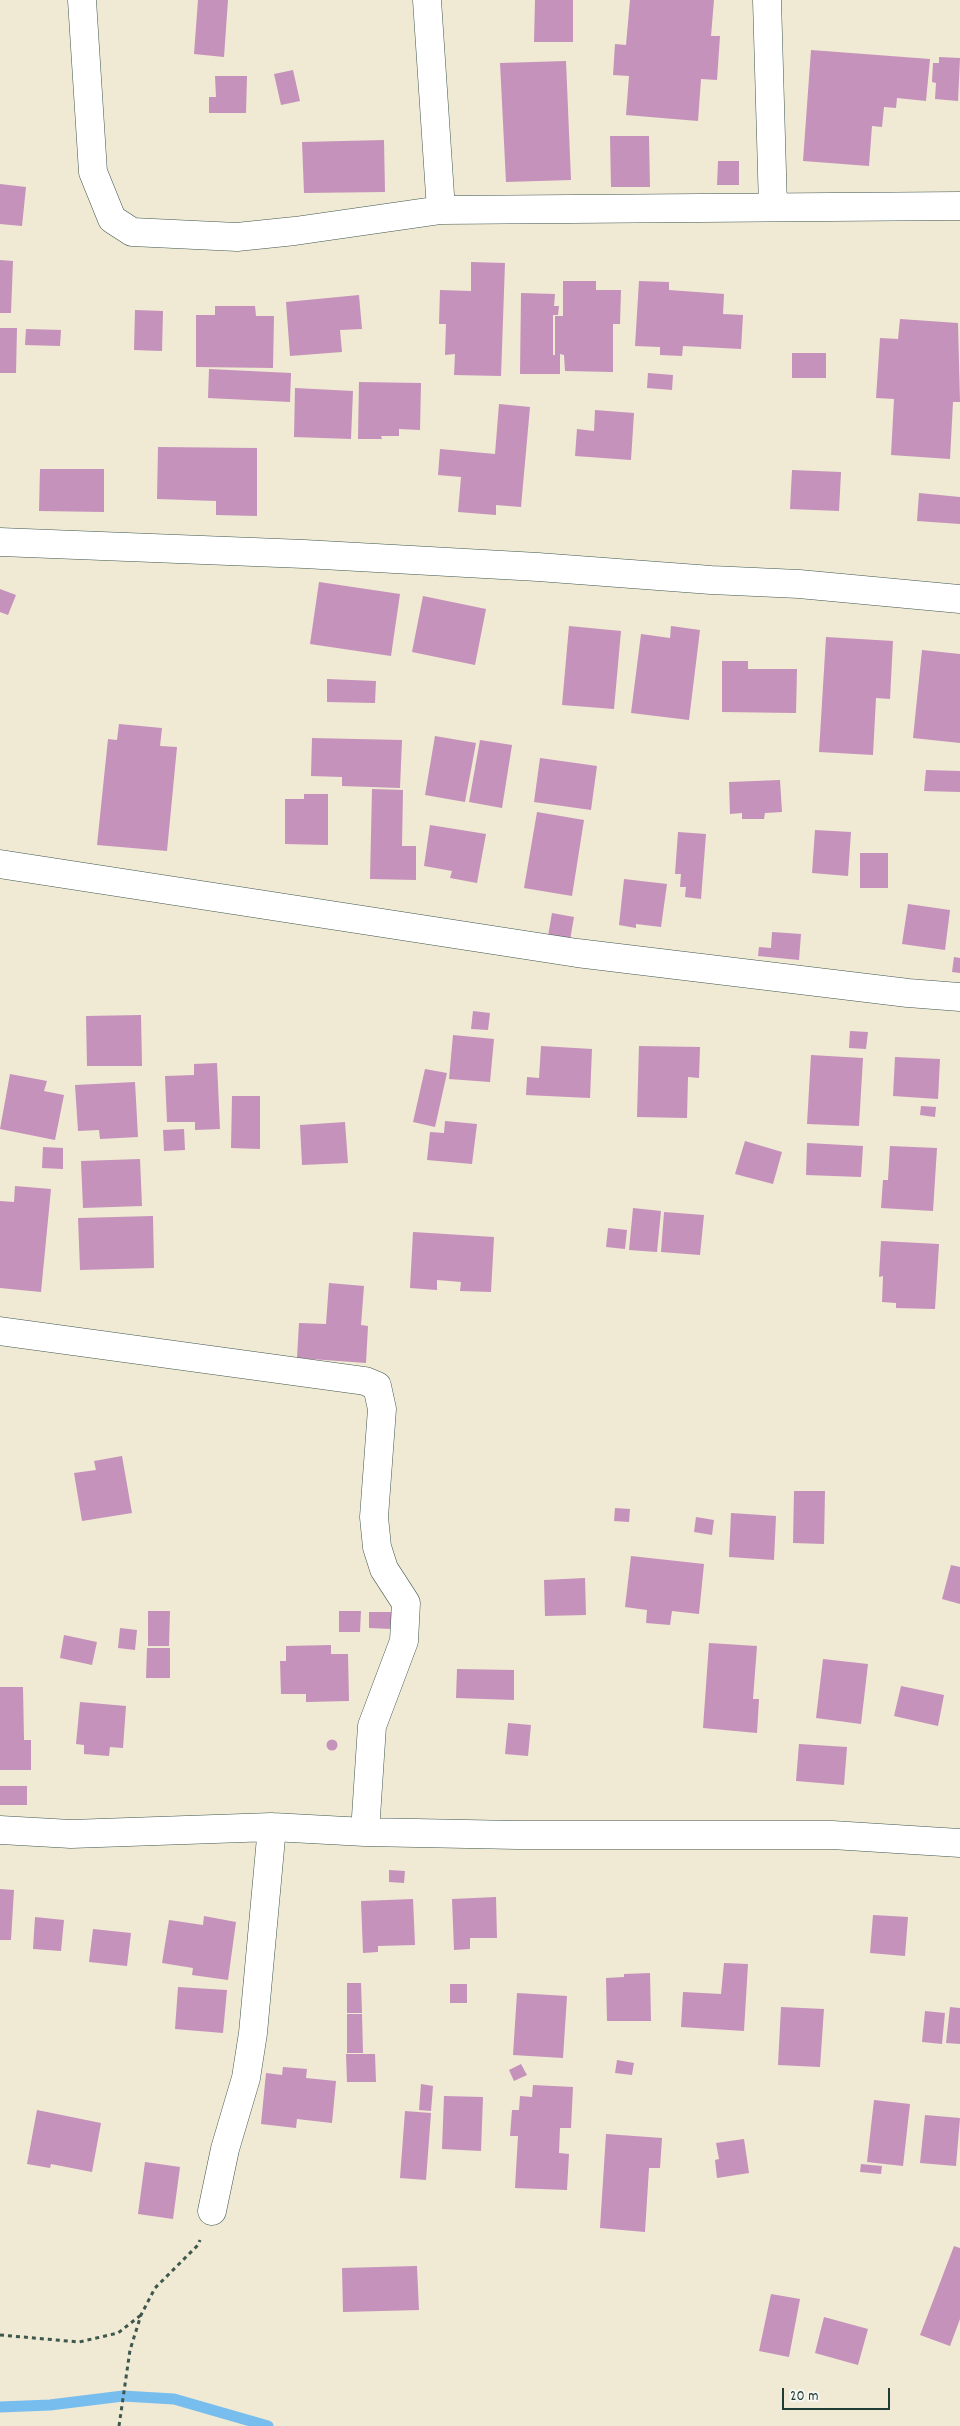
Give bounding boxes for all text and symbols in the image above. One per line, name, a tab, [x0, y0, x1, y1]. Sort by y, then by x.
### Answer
scale bar	[785, 2378, 892, 2410]
text: 20 m	[790, 2386, 818, 2408]

